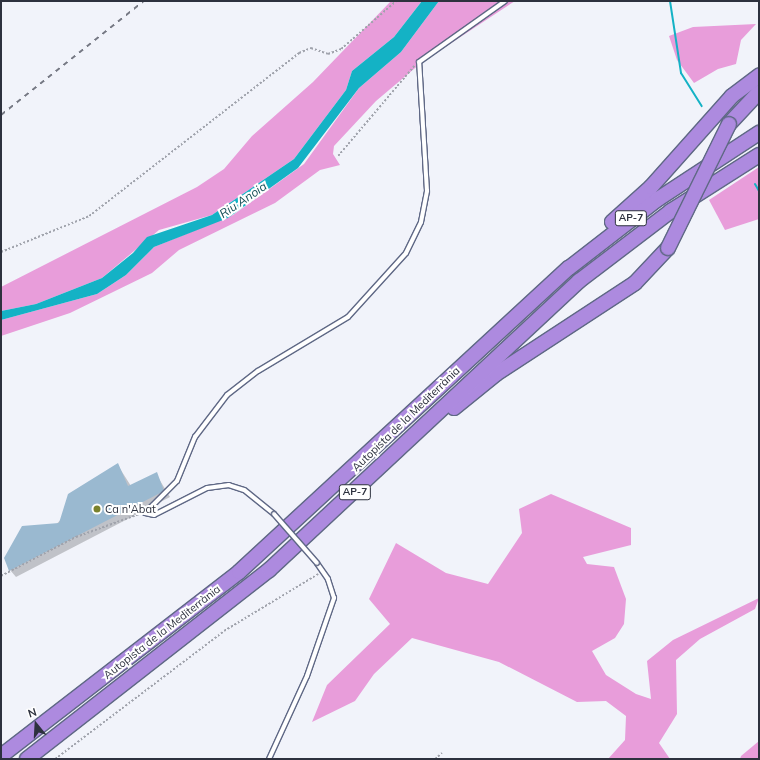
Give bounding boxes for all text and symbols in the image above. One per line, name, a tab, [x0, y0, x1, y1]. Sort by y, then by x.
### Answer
water label: Riu Anoia	[217, 179, 269, 221]
road number: AP-7	[614, 210, 648, 226]
street label: Autopista de la Mediterrània	[349, 364, 463, 474]
road number: AP-7	[338, 484, 372, 500]
place label: Ca n'Abat	[105, 502, 156, 516]
marker: Ca n'Abat	[92, 504, 102, 514]
street label: Autopista de la Mediterrània	[101, 582, 223, 682]
north arrow	[16, 704, 56, 744]
text: N	[26, 705, 38, 721]

